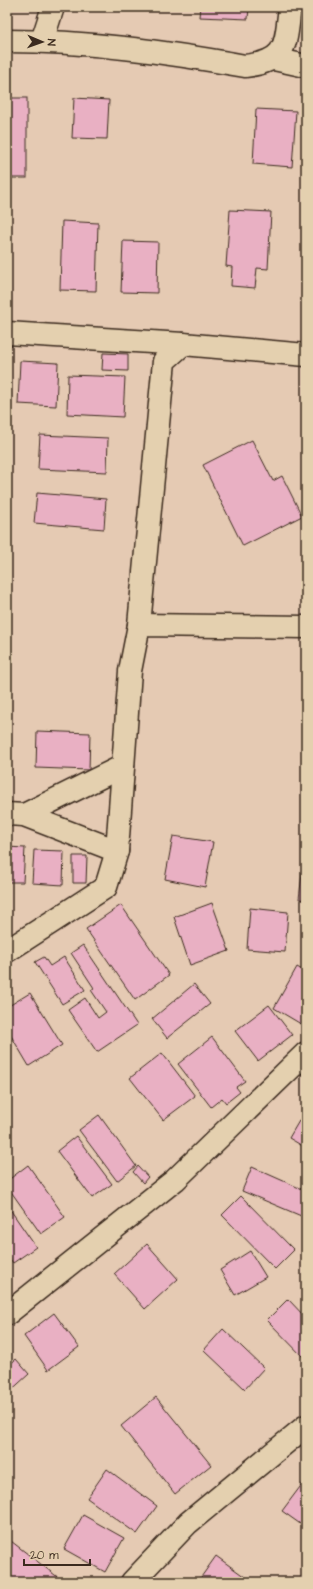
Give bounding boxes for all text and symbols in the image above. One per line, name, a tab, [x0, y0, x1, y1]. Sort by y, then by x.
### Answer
north arrow	[22, 22, 62, 62]
text: N	[44, 39, 59, 46]
scale bar	[24, 1541, 90, 1567]
text: 20 m	[30, 1547, 59, 1564]

